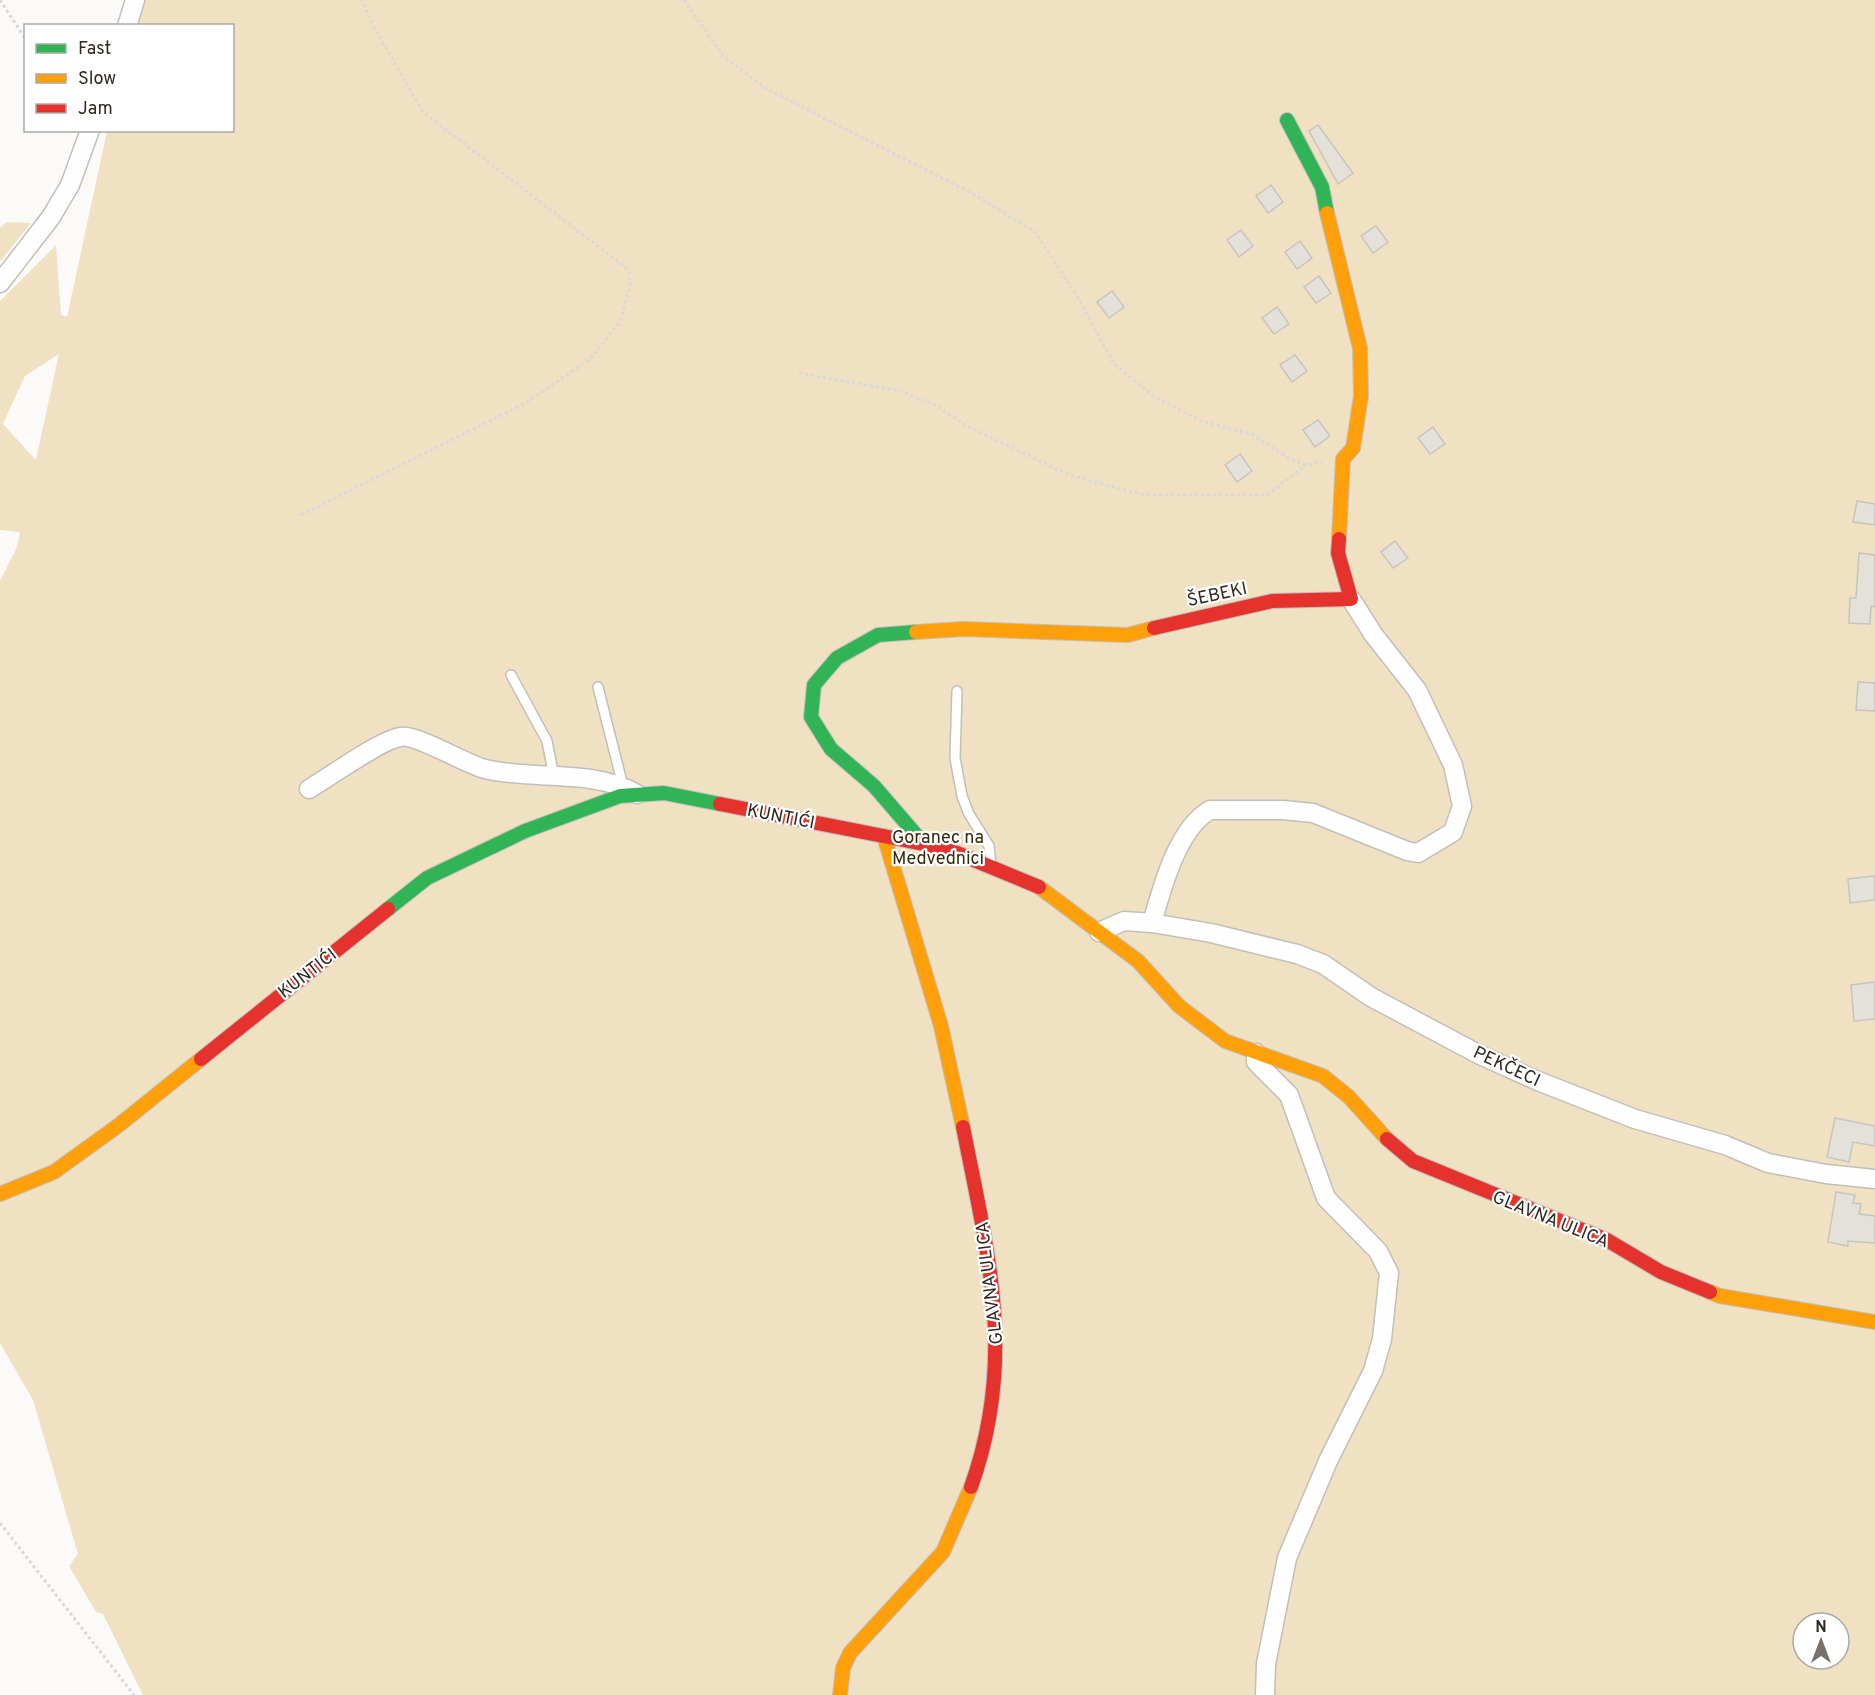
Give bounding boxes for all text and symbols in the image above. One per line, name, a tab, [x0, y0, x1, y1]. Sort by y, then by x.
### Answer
legend	[24, 24, 234, 132]
text: Fast	[78, 38, 111, 61]
text: Slow	[78, 68, 116, 91]
text: Jam	[78, 98, 113, 121]
street label: ŠEBEKI	[1185, 576, 1249, 613]
street label: KUNTIĆI	[745, 798, 817, 835]
park label: Goranec na Medvednici	[892, 827, 984, 871]
street label: KUNTIĆI	[273, 942, 342, 1004]
street label: PEKČECI	[1469, 1040, 1544, 1093]
street label: GLAVNA ULICA	[1489, 1187, 1612, 1254]
street label: GLAVNA ULICA	[972, 1220, 1009, 1346]
north arrow	[1791, 1611, 1851, 1671]
text: N	[1815, 1618, 1827, 1638]

